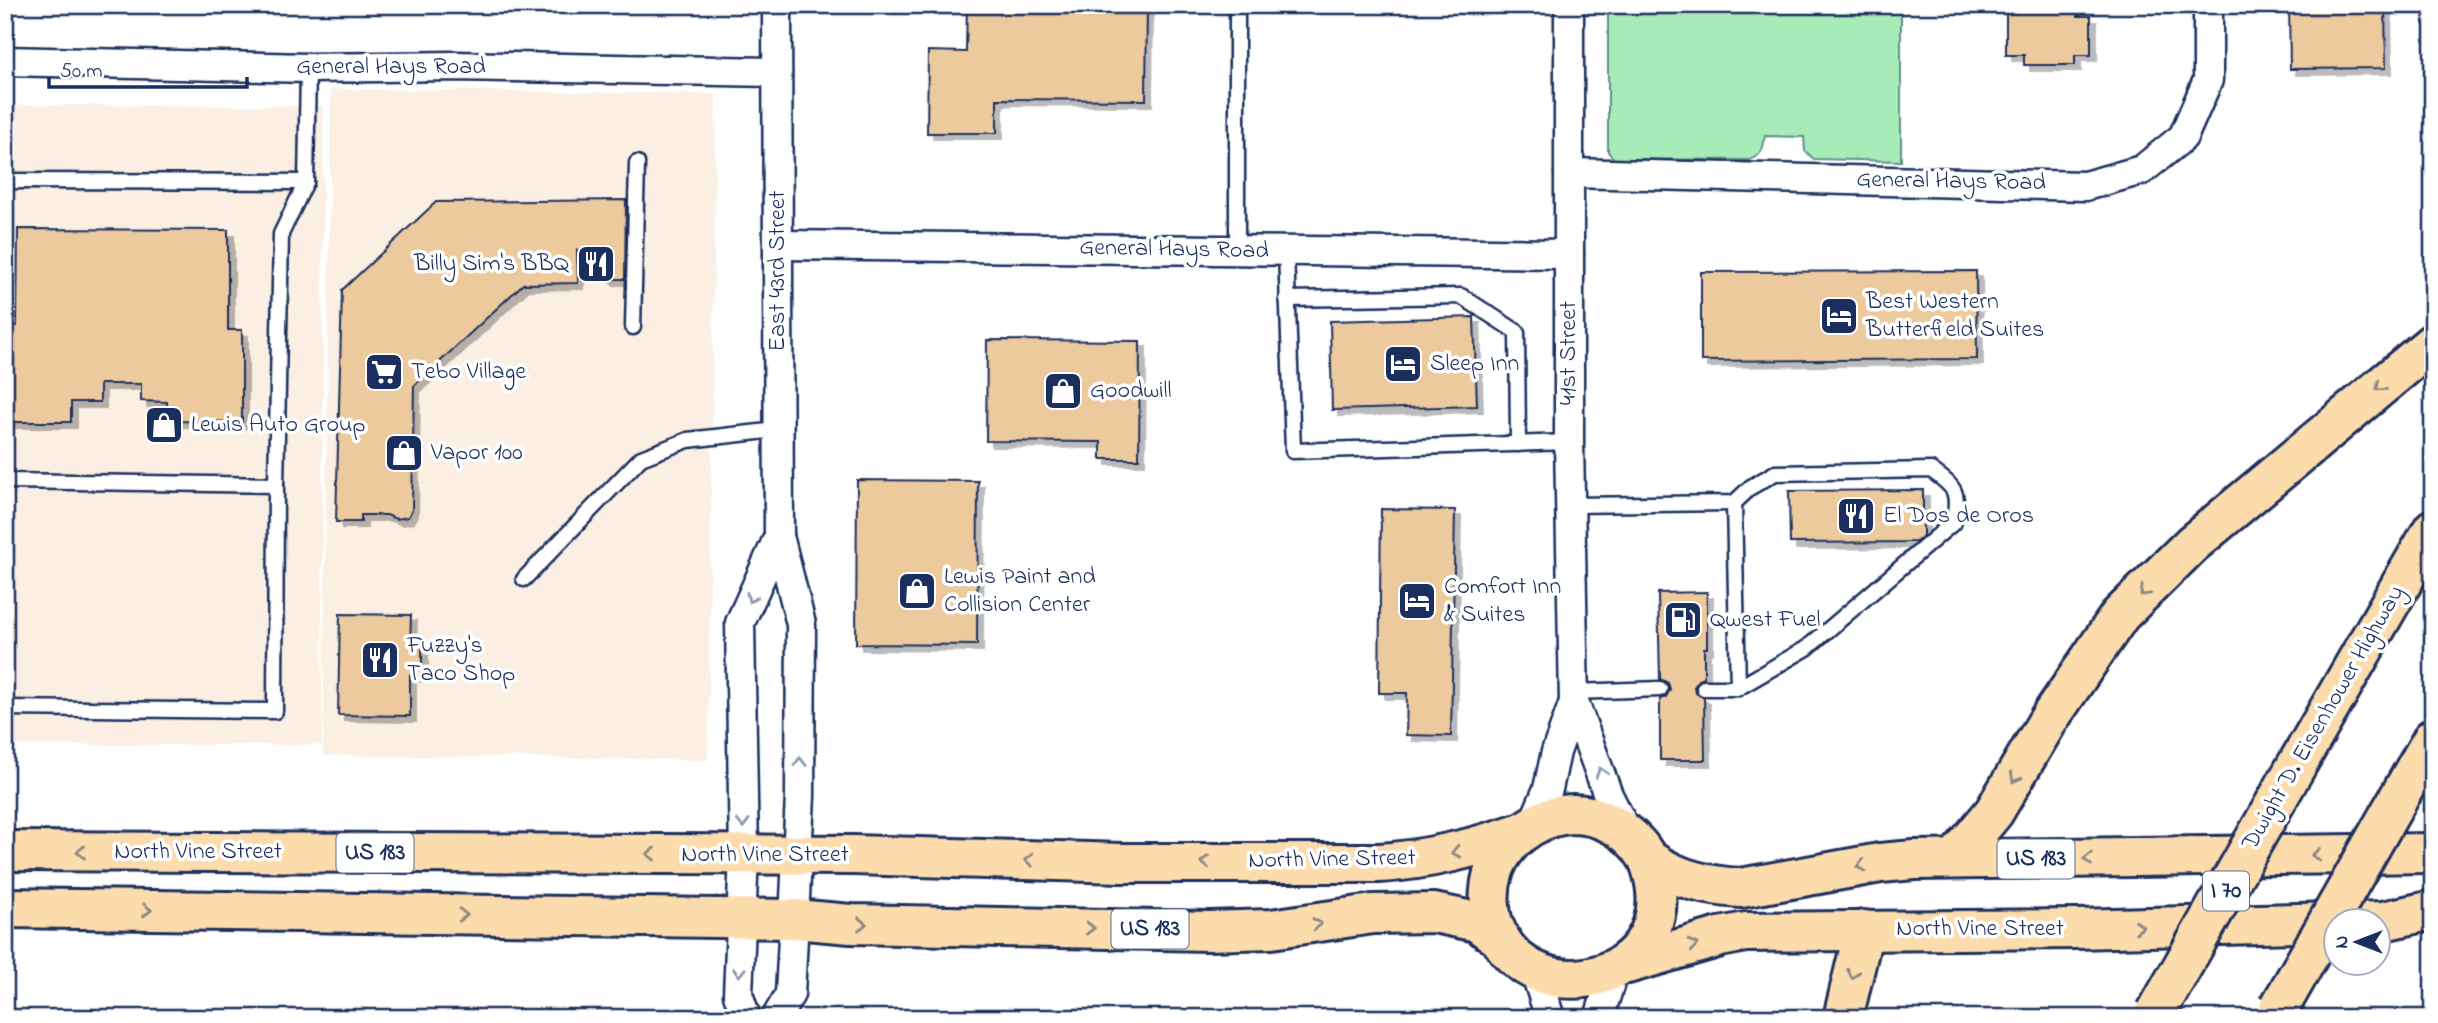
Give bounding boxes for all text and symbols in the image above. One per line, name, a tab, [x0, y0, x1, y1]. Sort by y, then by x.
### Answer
scale bar	[49, 46, 247, 90]
street label: General Hays Road	[296, 50, 486, 86]
text: 50 m	[60, 57, 103, 87]
street label: General Hays Road	[1856, 163, 2047, 202]
street label: East 43rd Street	[761, 191, 796, 352]
street label: General Hays Road	[1079, 231, 1270, 270]
restaurant icon: Billy Sim's BBQ	[575, 243, 617, 285]
place label: Billy Sim's BBQ	[413, 247, 570, 283]
place label: Best Western Butterfield Suites	[1865, 285, 2044, 348]
hotel icon: Best Western Butterfield Suites	[1818, 295, 1860, 337]
street label: 41st Street	[1552, 301, 1587, 405]
hotel icon: Sleep Inn	[1382, 343, 1424, 385]
place label: Sleep Inn	[1430, 347, 1519, 382]
supermarket icon: Tebo Village	[363, 351, 405, 393]
place label: Tebo Village	[411, 355, 526, 390]
shop icon: Goodwill	[1042, 370, 1084, 412]
place label: Goodwill	[1090, 374, 1172, 409]
one-way arrow	[2376, 379, 2389, 391]
shop icon: Lewis Auto Group	[143, 404, 185, 446]
place label: Lewis Auto Group	[191, 408, 366, 443]
shop icon: Vapor 100	[383, 432, 425, 474]
place label: Vapor 100	[430, 436, 523, 471]
restaurant icon: El Dos de Oros	[1835, 495, 1877, 537]
place label: El Dos de Oros	[1883, 499, 2034, 534]
place label: Lewis Paint and Collision Center	[944, 560, 1096, 623]
shop icon: Lewis Paint and Collision Center	[896, 570, 938, 612]
place label: Comfort Inn & Suites	[1444, 570, 1561, 633]
street label: Dwight D. Eisenhower Highway	[2233, 579, 2415, 858]
hotel icon: Comfort Inn & Suites	[1396, 580, 1438, 622]
one-way arrow	[2139, 584, 2152, 597]
one-way arrow	[745, 591, 759, 603]
fuel station icon: Qwest Fuel	[1662, 599, 1704, 641]
place label: Qwest Fuel	[1710, 603, 1821, 638]
place label: Fuzzy's Taco Shop	[406, 629, 515, 692]
restaurant icon: Fuzzy's Taco Shop	[359, 639, 401, 681]
one-way arrow	[792, 757, 808, 767]
one-way arrow	[1595, 767, 1609, 779]
one-way arrow	[2010, 771, 2023, 784]
one-way arrow	[736, 818, 751, 829]
road number: US 183	[336, 834, 414, 873]
street label: North Vine Street	[114, 835, 282, 870]
street label: North Vine Street	[681, 838, 849, 873]
road number: US 183	[1997, 839, 2074, 878]
street label: North Vine Street	[1248, 841, 1416, 879]
one-way arrow	[75, 844, 86, 859]
one-way arrow	[1450, 844, 1462, 858]
one-way arrow	[646, 847, 657, 862]
one-way arrow	[2310, 847, 2320, 863]
one-way arrow	[2082, 851, 2093, 867]
one-way arrow	[1024, 852, 1034, 868]
one-way arrow	[1199, 854, 1210, 870]
one-way arrow	[1855, 858, 1867, 873]
road number: I 70	[2203, 872, 2249, 911]
one-way arrow	[142, 902, 153, 918]
one-way arrow	[457, 907, 468, 922]
north arrow	[2322, 908, 2392, 978]
road number: US 183	[1112, 910, 1188, 948]
street label: North Vine Street	[1896, 912, 2064, 947]
one-way arrow	[858, 916, 868, 932]
one-way arrow	[1311, 916, 1323, 931]
one-way arrow	[2135, 919, 2145, 935]
one-way arrow	[1085, 920, 1096, 935]
text: N	[2329, 935, 2356, 948]
one-way arrow	[1687, 938, 1699, 953]
one-way arrow	[732, 967, 747, 978]
one-way arrow	[1847, 968, 1861, 980]

